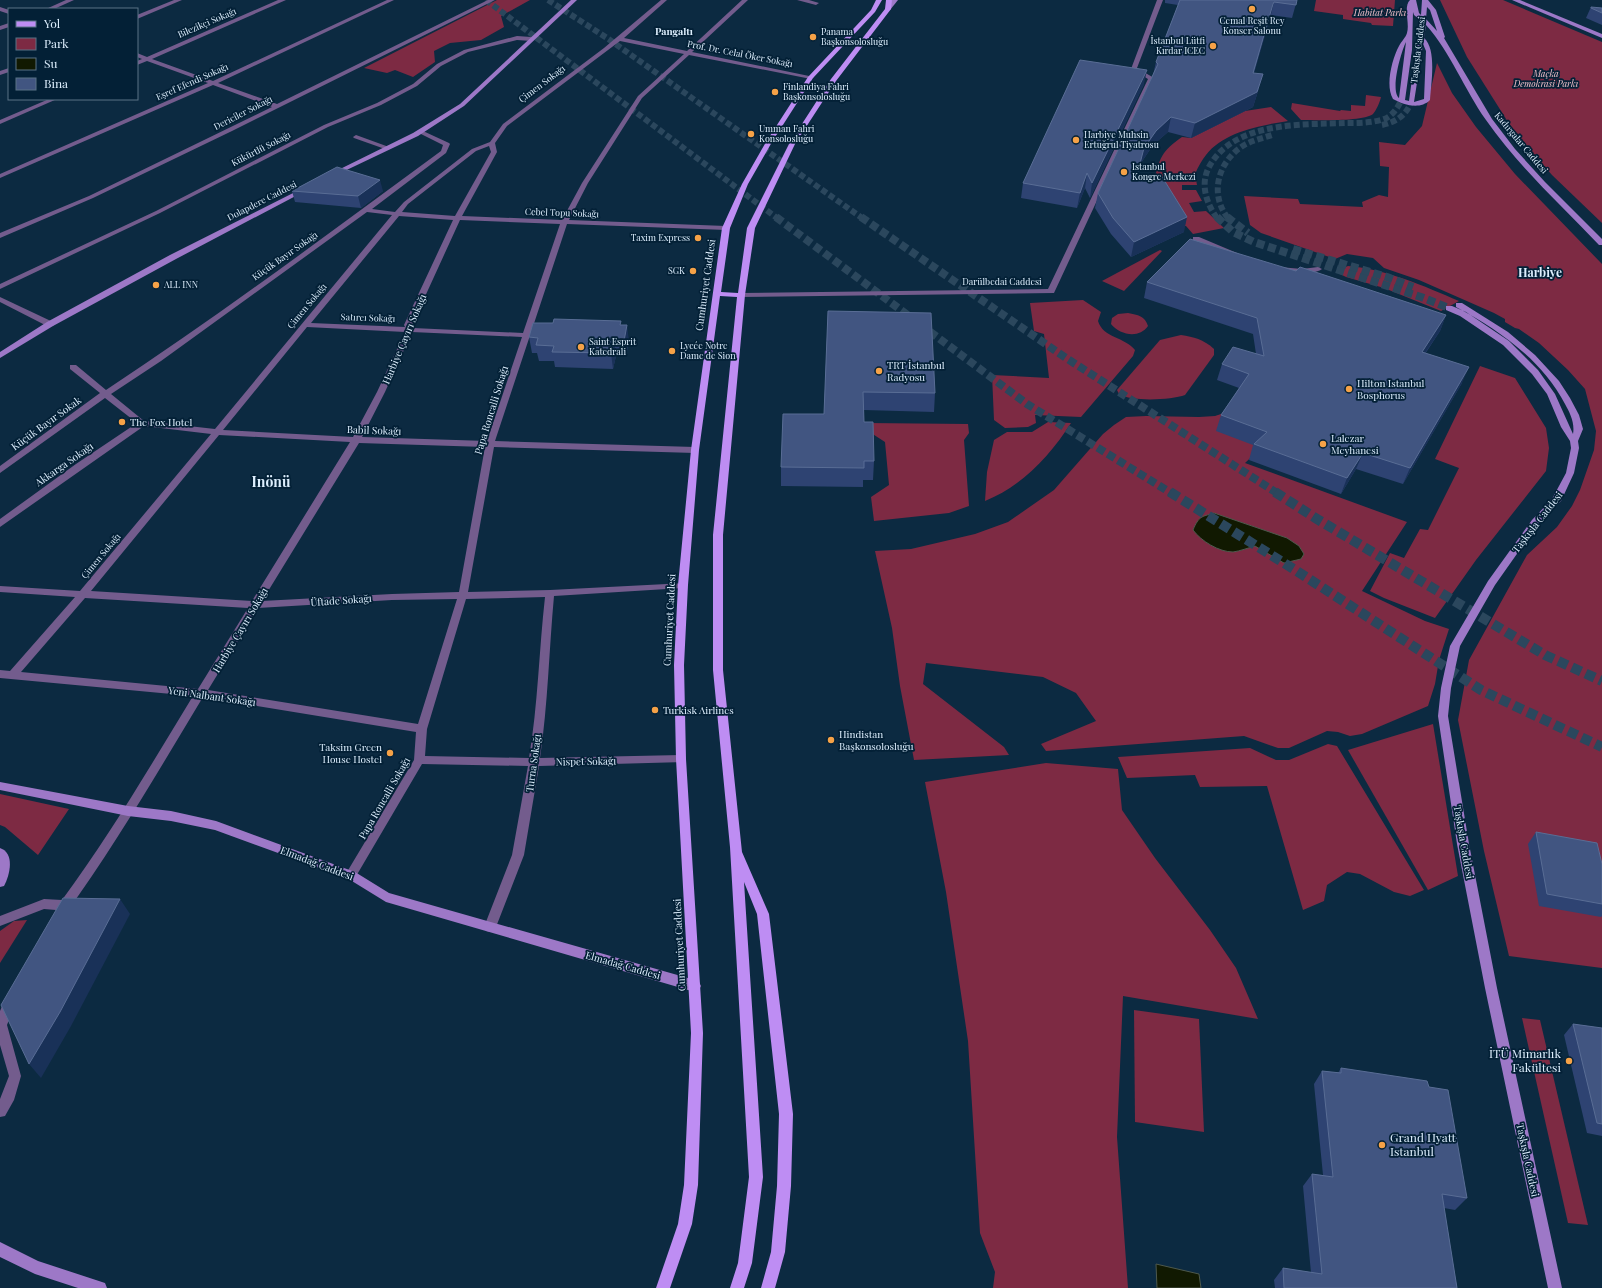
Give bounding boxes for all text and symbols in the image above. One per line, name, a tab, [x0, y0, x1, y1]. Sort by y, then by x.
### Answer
street label: Bilezikçi Sokağı	[175, 4, 238, 40]
marker: Cemal Reşit Rey Konser Salonu	[1247, 4, 1257, 14]
park label: Habitat Parkı	[1353, 6, 1407, 18]
legend	[8, 8, 138, 100]
place label: Cemal Reşit Rey Konser Salonu	[1219, 14, 1285, 36]
text: Yol	[43, 15, 61, 31]
street label: Taşkışla Caddesi	[1407, 15, 1427, 84]
district label: Pangaltı	[655, 24, 693, 38]
place label: Panama Başkonsolosluğu	[821, 25, 889, 47]
marker: Panama Başkonsolosluğu	[808, 32, 818, 42]
place label: İstanbul Lütfi Kırdar ICEC	[1151, 34, 1205, 56]
text: Park	[44, 35, 69, 51]
street label: Prof. Dr. Celal Öker Sokağı	[686, 37, 794, 69]
marker: İstanbul Lütfi Kırdar ICEC	[1208, 41, 1218, 51]
text: Su	[44, 55, 57, 71]
street label: Eşref Efendi Sokağı	[154, 60, 230, 102]
street label: Çimen Sokağı	[516, 62, 567, 105]
park label: Maçka Demokrasi Parkı	[1513, 67, 1579, 89]
text: Bina	[44, 75, 68, 91]
place label: Finlandiya Fahri Başkonsolosluğu	[783, 80, 851, 102]
marker: Finlandiya Fahri Başkonsolosluğu	[770, 87, 780, 97]
street label: Dericiler Sokağı	[211, 92, 274, 132]
street label: Kadırgalar Caddesi	[1492, 109, 1551, 176]
place label: Umman Fahri Konsolosluğu	[759, 122, 815, 144]
street label: Kükürtlü Sokağı	[229, 128, 293, 168]
place label: Harbiye Muhsin Ertuğrul Tiyatrosu	[1084, 128, 1160, 150]
marker: Umman Fahri Konsolosluğu	[746, 129, 756, 139]
marker: Harbiye Muhsin Ertuğrul Tiyatrosu	[1071, 135, 1081, 145]
place label: Istanbul Kongre Merkezi	[1132, 160, 1196, 182]
marker: Istanbul Kongre Merkezi	[1119, 167, 1129, 177]
street label: Dolapdere Caddesi	[225, 177, 299, 223]
street label: Cebel Topu Sokağı	[525, 205, 600, 219]
street label: Küçük Bayır Sokağı	[249, 228, 320, 282]
place label: Taxim Express	[631, 231, 690, 243]
marker: Taxim Express	[693, 233, 703, 243]
street label: Cumhuriyet Caddesi	[692, 238, 718, 332]
place label: SGK	[668, 264, 685, 276]
district label: Harbiye	[1518, 264, 1562, 280]
marker: SGK	[688, 266, 698, 276]
street label: Darülbedai Caddesi	[962, 275, 1042, 287]
place label: ALL INN	[163, 278, 199, 290]
marker: ALL INN	[151, 280, 161, 290]
street label: Çimen Sokağı	[284, 280, 329, 330]
street label: Harbiye Çayırı Sokağı	[379, 292, 429, 386]
street label: Satırcı Sokağı	[340, 310, 396, 324]
place label: Saint Esprit Katedrali	[589, 335, 637, 357]
place label: Lycée Notre Dame de Sion	[680, 339, 736, 361]
marker: Saint Esprit Katedrali	[576, 342, 586, 352]
marker: Lycée Notre Dame de Sion	[667, 346, 677, 356]
place label: TRT İstanbul Radyosu	[887, 358, 945, 384]
street label: Papa Roncalli Sokağı	[471, 364, 511, 456]
marker: TRT İstanbul Radyosu	[874, 366, 884, 376]
place label: Hilton Istanbul Bosphorus	[1357, 376, 1425, 402]
marker: Hilton Istanbul Bosphorus	[1344, 384, 1354, 394]
street label: Küçük Bayır Sokak	[8, 393, 84, 453]
place label: The Fox Hotel	[130, 415, 192, 429]
marker: The Fox Hotel	[117, 417, 127, 427]
street label: Babil Sokağı	[347, 422, 402, 438]
place label: Lalezar Meyhanesi	[1331, 431, 1379, 457]
street label: Akkarga Sokağı	[31, 439, 96, 490]
marker: Lalezar Meyhanesi	[1318, 439, 1328, 449]
district label: Inönü	[252, 472, 291, 491]
street label: Taşkışla Caddesi	[1509, 488, 1566, 556]
street label: Çimen Sokağı	[78, 530, 123, 580]
street label: Cumhuriyet Caddesi	[660, 573, 678, 667]
street label: Harbiye Çayırı Sokağı	[209, 585, 271, 675]
street label: Üftade Sokağı	[310, 591, 372, 609]
street label: Yeni Nalbant Sokağı	[166, 683, 257, 709]
place label: Turkisk Airlines	[663, 703, 734, 717]
marker: Turkisk Airlines	[650, 705, 660, 715]
place label: Hindistan Başkonsolosluğu	[839, 727, 914, 753]
street label: Turna Sokağı	[522, 733, 544, 793]
marker: Hindistan Başkonsolosluğu	[826, 735, 836, 745]
place label: Taksim Green House Hostel	[319, 740, 382, 766]
marker: Taksim Green House Hostel	[385, 748, 395, 758]
street label: Nispet Sokağı	[556, 753, 616, 769]
street label: Papa Roncalli Sokağı	[355, 755, 413, 841]
street label: Taşkışla Caddesi	[1451, 804, 1477, 880]
street label: Elmadağ Caddesi	[278, 843, 356, 883]
street label: Cumhuriyet Caddesi	[670, 898, 688, 992]
street label: Elmadağ Caddesi	[584, 948, 662, 982]
place label: İTÜ Mimarlık Fakültesi	[1489, 1045, 1561, 1075]
marker: İTÜ Mimarlık Fakültesi	[1564, 1056, 1574, 1066]
street label: Taşkışla Caddesi	[1513, 1122, 1543, 1198]
place label: Grand Hyatt Istanbul	[1390, 1129, 1457, 1159]
marker: Grand Hyatt Istanbul	[1377, 1140, 1387, 1150]

